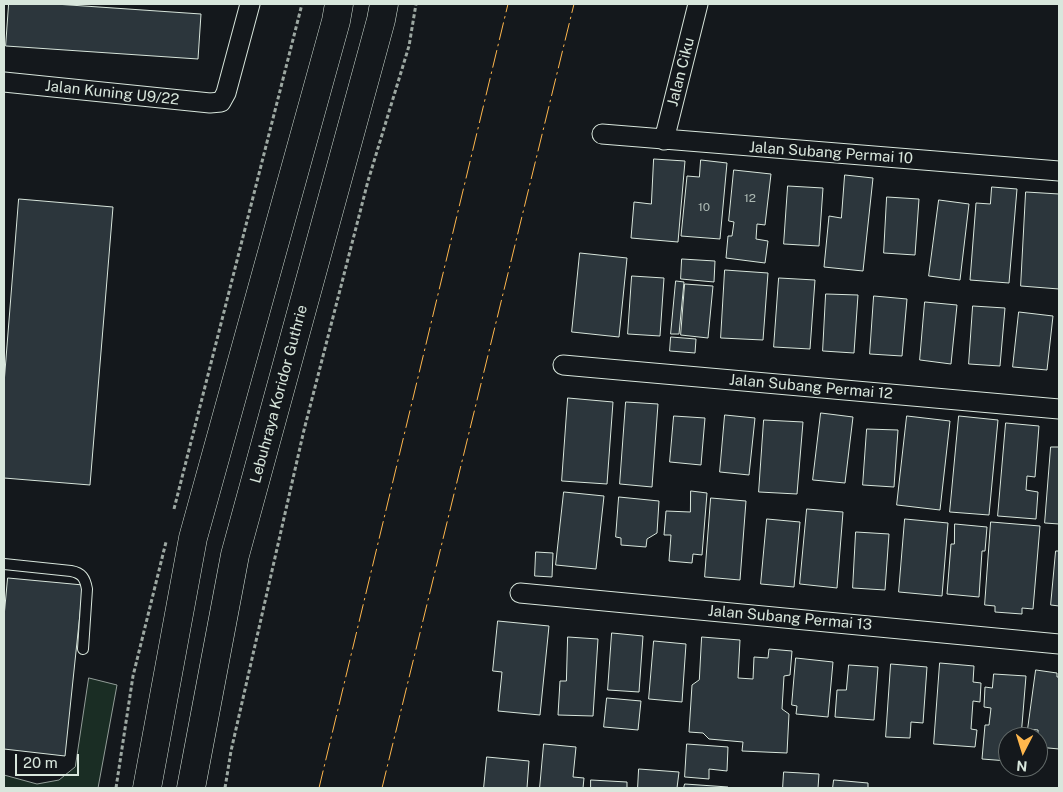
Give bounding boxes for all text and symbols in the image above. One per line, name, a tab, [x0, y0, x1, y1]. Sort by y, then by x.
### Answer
street label: Jalan Ciku	[664, 36, 698, 108]
street label: Jalan Kuning U9/22	[44, 77, 180, 109]
street label: Jalan Subang Permai 10	[748, 138, 914, 168]
house number: 12	[744, 191, 756, 205]
house number: 10	[698, 200, 710, 214]
street label: Lebuhraya Koridor Guthrie	[247, 303, 311, 485]
street label: Jalan Subang Permai 12	[728, 371, 894, 403]
street label: Jalan Subang Permai 13	[707, 602, 873, 634]
north arrow	[998, 727, 1048, 777]
scale bar	[18, 744, 81, 776]
text: 20 m	[23, 754, 58, 771]
text: N	[1016, 758, 1028, 774]

